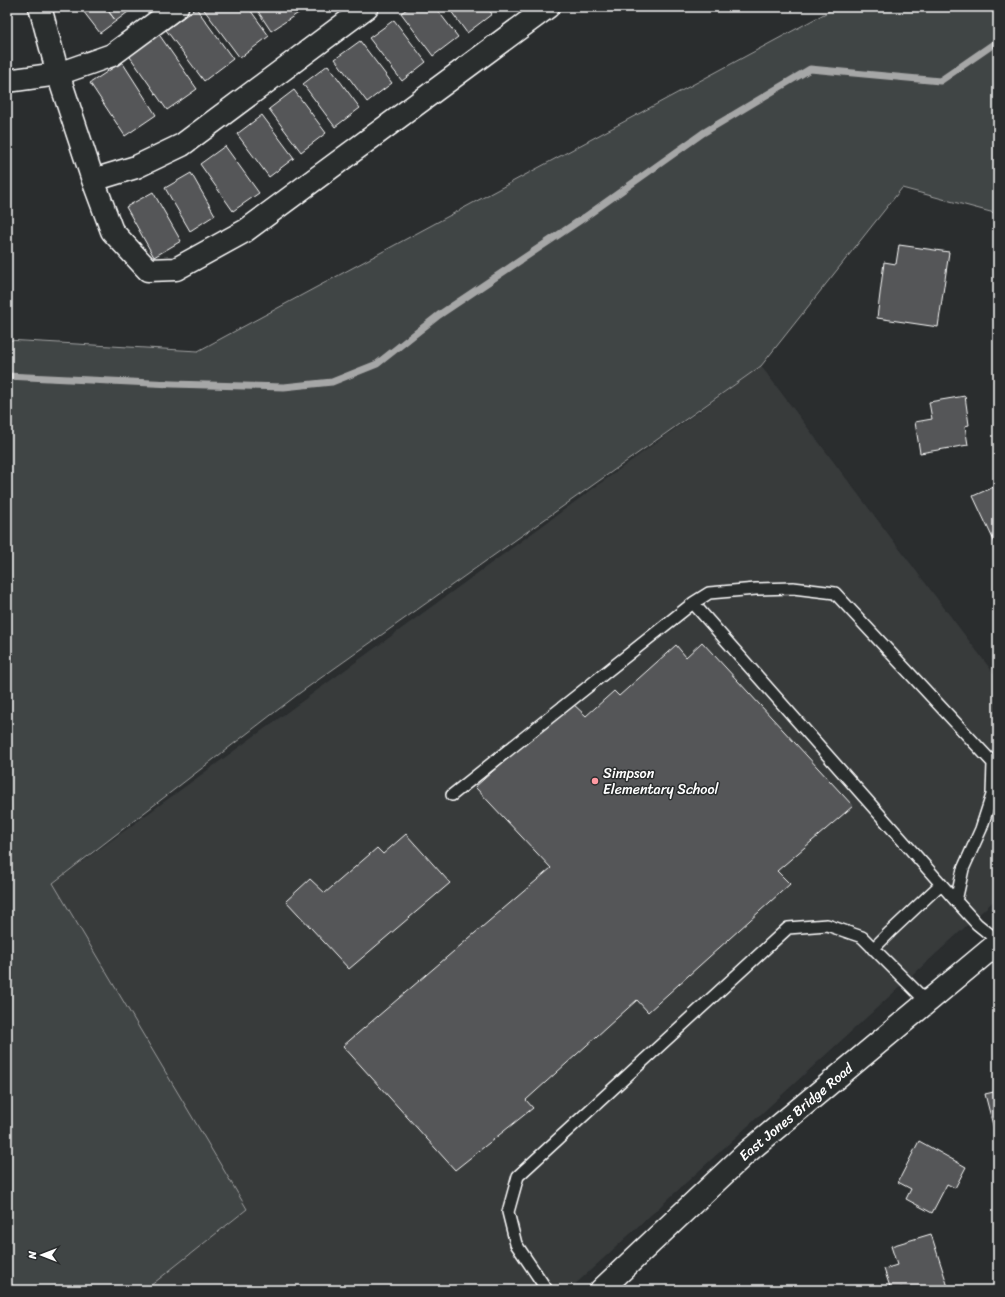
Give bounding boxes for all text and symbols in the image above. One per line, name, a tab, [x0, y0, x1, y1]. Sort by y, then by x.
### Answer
place label: Simpson Elementary School	[603, 761, 720, 802]
marker: Simpson Elementary School	[590, 776, 600, 786]
street label: East Jones Bridge Road	[732, 1055, 860, 1167]
north arrow	[22, 1235, 62, 1275]
text: N	[23, 1251, 42, 1260]

